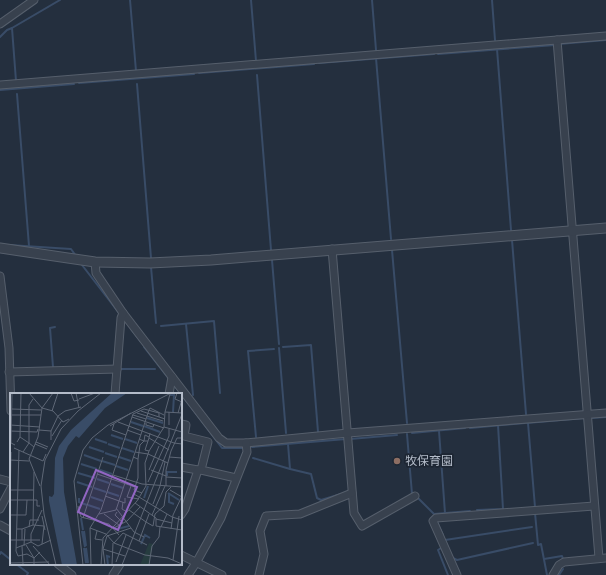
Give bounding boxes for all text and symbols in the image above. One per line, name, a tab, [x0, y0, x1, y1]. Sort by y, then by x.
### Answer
inset map	[10, 393, 182, 565]
place label: 牧保育園	[405, 454, 453, 468]
marker: 牧保育園	[392, 456, 402, 466]

